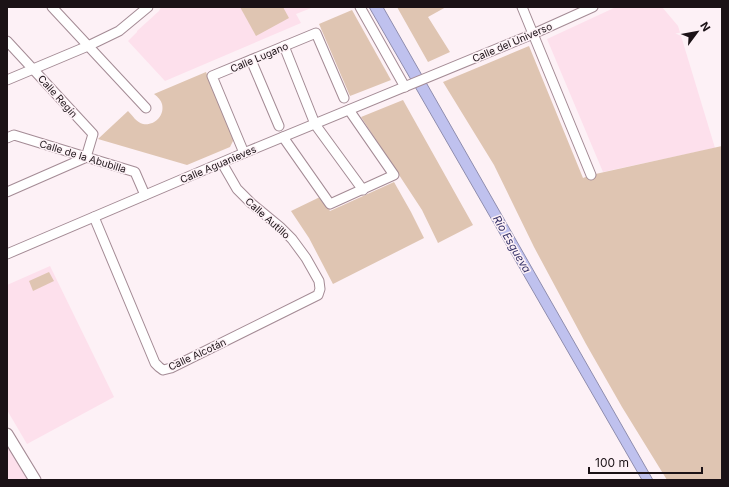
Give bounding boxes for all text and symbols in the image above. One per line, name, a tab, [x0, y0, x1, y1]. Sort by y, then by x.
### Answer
north arrow	[677, 12, 717, 52]
text: N	[697, 19, 714, 34]
street label: Calle del Universo	[470, 20, 554, 64]
street label: Calle Lugano	[228, 39, 290, 75]
street label: Calle Regín	[36, 72, 80, 120]
street label: Calle de la Abubilla	[38, 137, 128, 175]
street label: Calle Aguanieves	[178, 143, 258, 185]
street label: Calle Autillo	[243, 195, 293, 241]
water label: Río Esgueva	[490, 213, 534, 275]
street label: Calle Alcotán	[166, 335, 228, 373]
scale bar	[589, 449, 702, 475]
text: 100 m	[595, 455, 629, 470]

